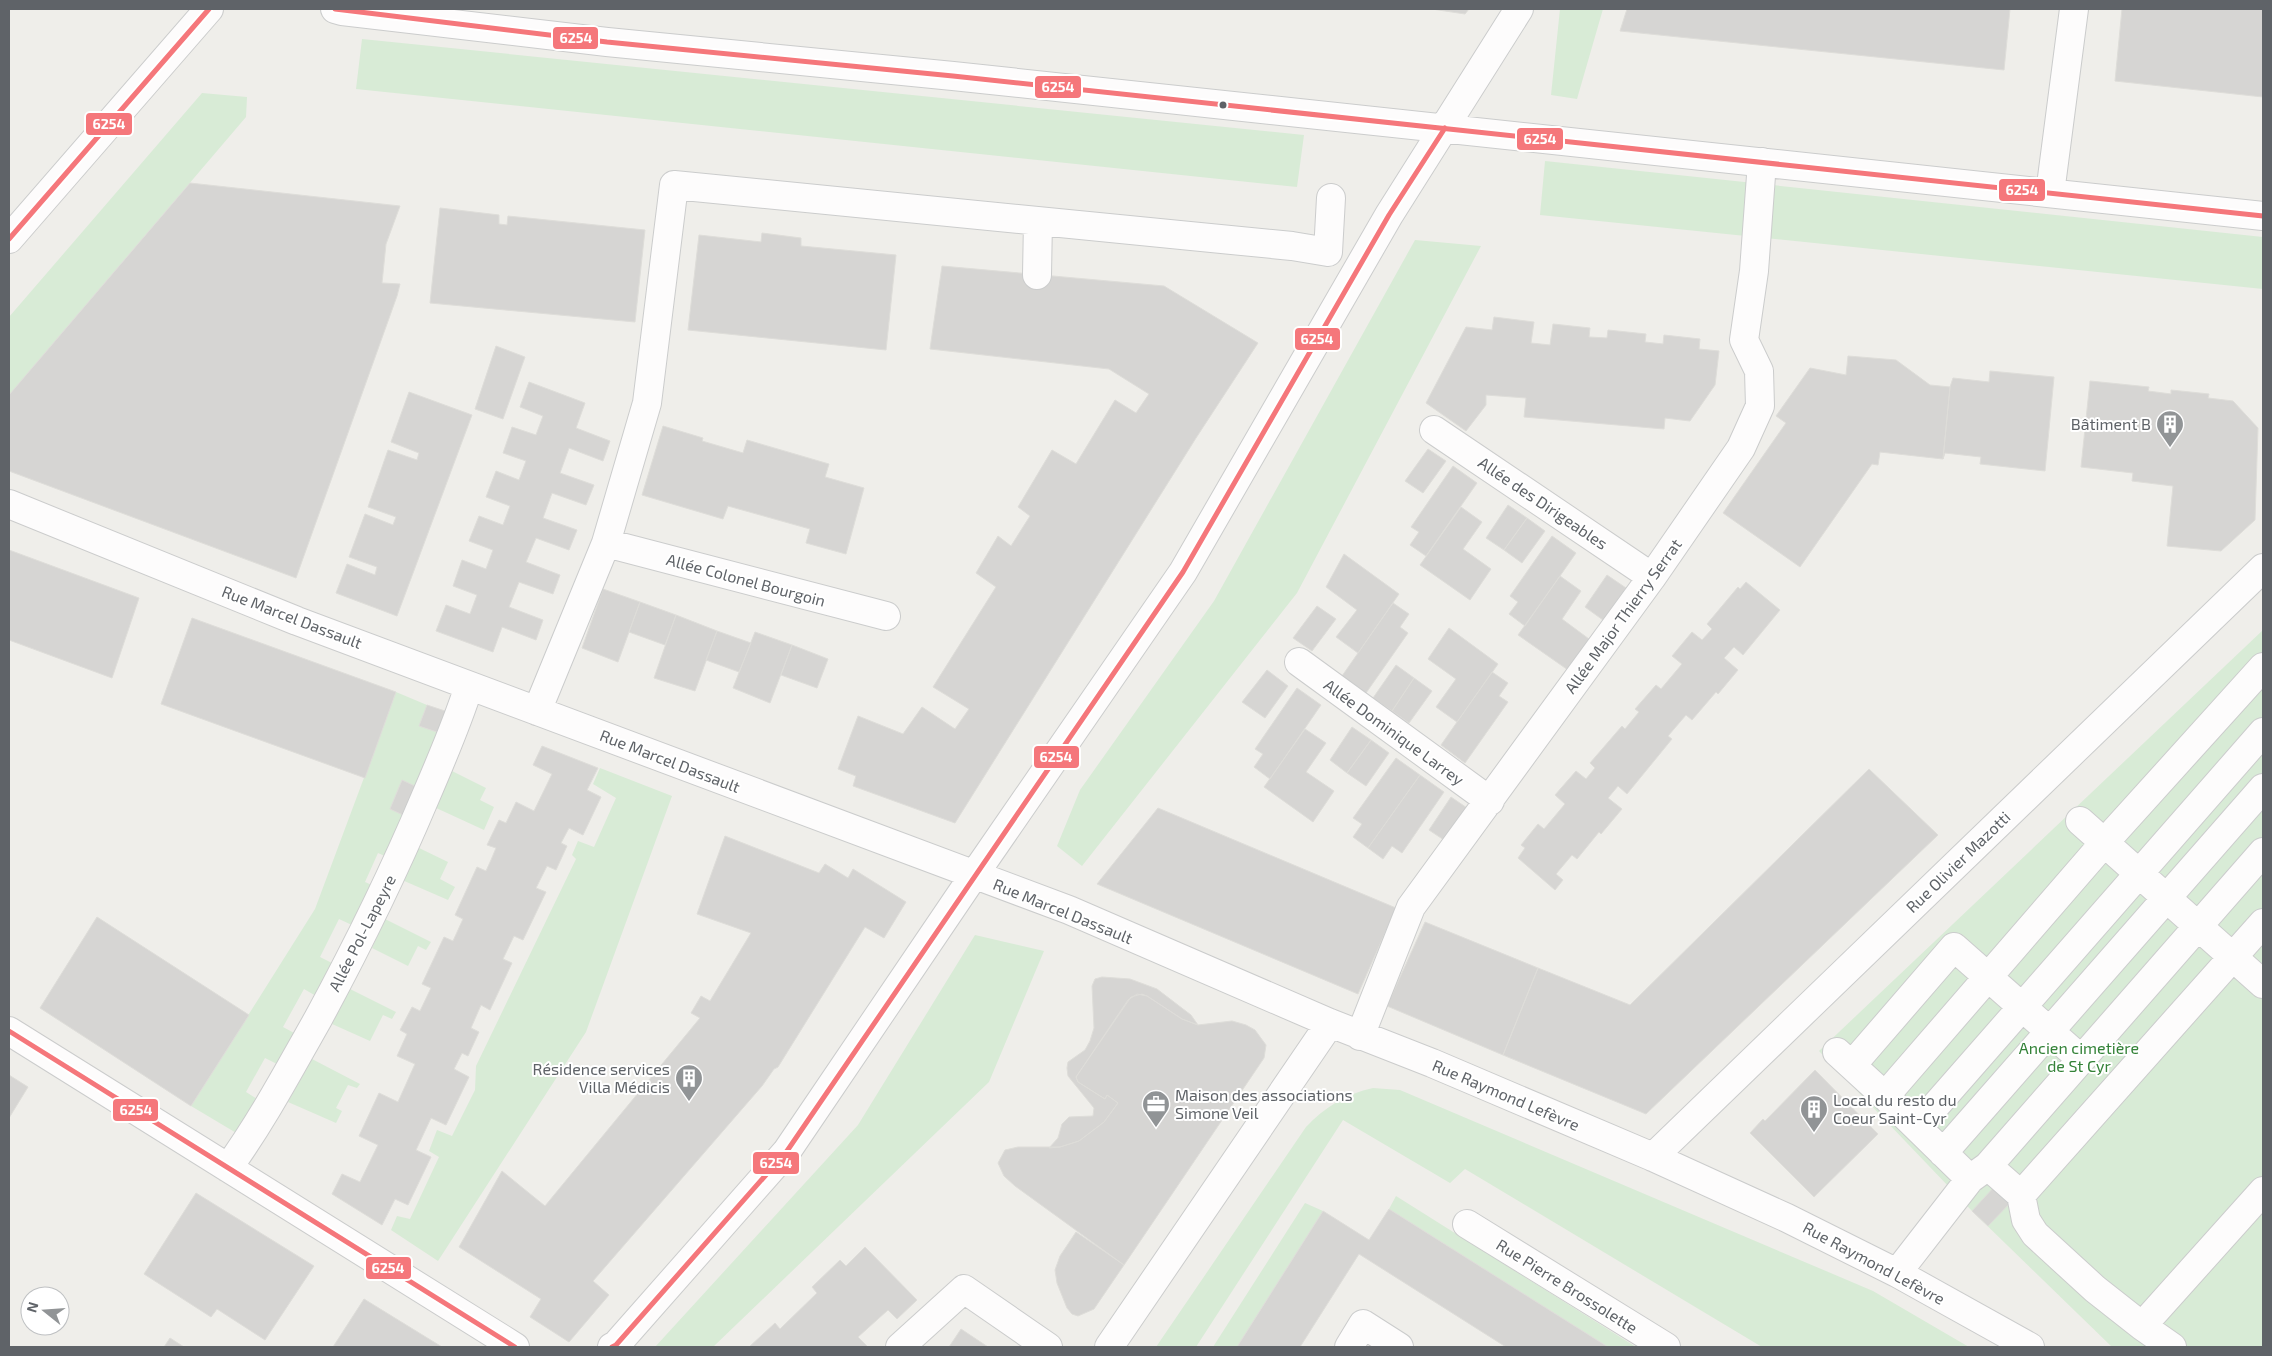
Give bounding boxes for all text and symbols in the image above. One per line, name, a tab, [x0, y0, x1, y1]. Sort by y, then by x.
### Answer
line badge: 6254	[552, 26, 599, 50]
text: 6254	[559, 29, 593, 46]
line badge: 6254	[1034, 75, 1082, 99]
text: 6254	[1041, 78, 1075, 95]
unlabelled marker	[1218, 100, 1228, 110]
line badge: 6254	[85, 112, 133, 136]
text: 6254	[92, 115, 126, 132]
line badge: 6254	[1516, 127, 1564, 151]
text: 6254	[1523, 130, 1557, 147]
line badge: 6254	[1998, 178, 2046, 202]
text: 6254	[2005, 181, 2039, 198]
line badge: 6254	[1294, 327, 1341, 351]
text: 6254	[1300, 330, 1334, 347]
building icon: Bâtiment B	[2155, 409, 2185, 448]
place label: Bâtiment B	[2071, 414, 2151, 433]
street label: Allée des Dirigeables	[1475, 452, 1611, 553]
street label: Allée Major Thierry Serrat	[1560, 535, 1686, 697]
street label: Allée Colonel Bourgoin	[665, 549, 828, 610]
street label: Rue Marcel Dassault	[219, 581, 365, 652]
street label: Allée Dominique Larrey	[1321, 674, 1468, 789]
street label: Rue Marcel Dassault	[597, 725, 743, 796]
line badge: 6254	[1033, 745, 1080, 769]
text: 6254	[1039, 748, 1073, 765]
street label: Rue Olivier Mazotti	[1902, 807, 2014, 916]
street label: Allée Pol-Lapeyre	[324, 871, 399, 994]
street label: Rue Marcel Dassault	[991, 874, 1136, 947]
park label: Ancien cimetière de St Cyr	[2019, 1038, 2139, 1075]
street label: Rue Raymond Lefèvre	[1430, 1055, 1583, 1134]
place label: Résidence services Villa Médicis	[533, 1059, 670, 1096]
building icon: Résidence services Villa Médicis	[674, 1063, 704, 1102]
place label: Maison des associations Simone Veil	[1175, 1085, 1353, 1122]
office icon: Maison des associations Simone Veil	[1141, 1089, 1171, 1128]
place label: Local du resto du Coeur Saint-Cyr	[1833, 1090, 1957, 1127]
building icon: Local du resto du Coeur Saint-Cyr	[1799, 1094, 1829, 1133]
line badge: 6254	[112, 1098, 159, 1122]
text: 6254	[119, 1101, 153, 1118]
line badge: 6254	[752, 1151, 800, 1175]
text: 6254	[759, 1154, 793, 1171]
street label: Rue Raymond Lefèvre	[1800, 1217, 1948, 1308]
street label: Rue Pierre Brossolette	[1493, 1234, 1641, 1337]
line badge: 6254	[365, 1256, 412, 1280]
text: 6254	[371, 1259, 405, 1276]
north arrow	[20, 1286, 70, 1336]
text: N	[22, 1300, 42, 1314]

